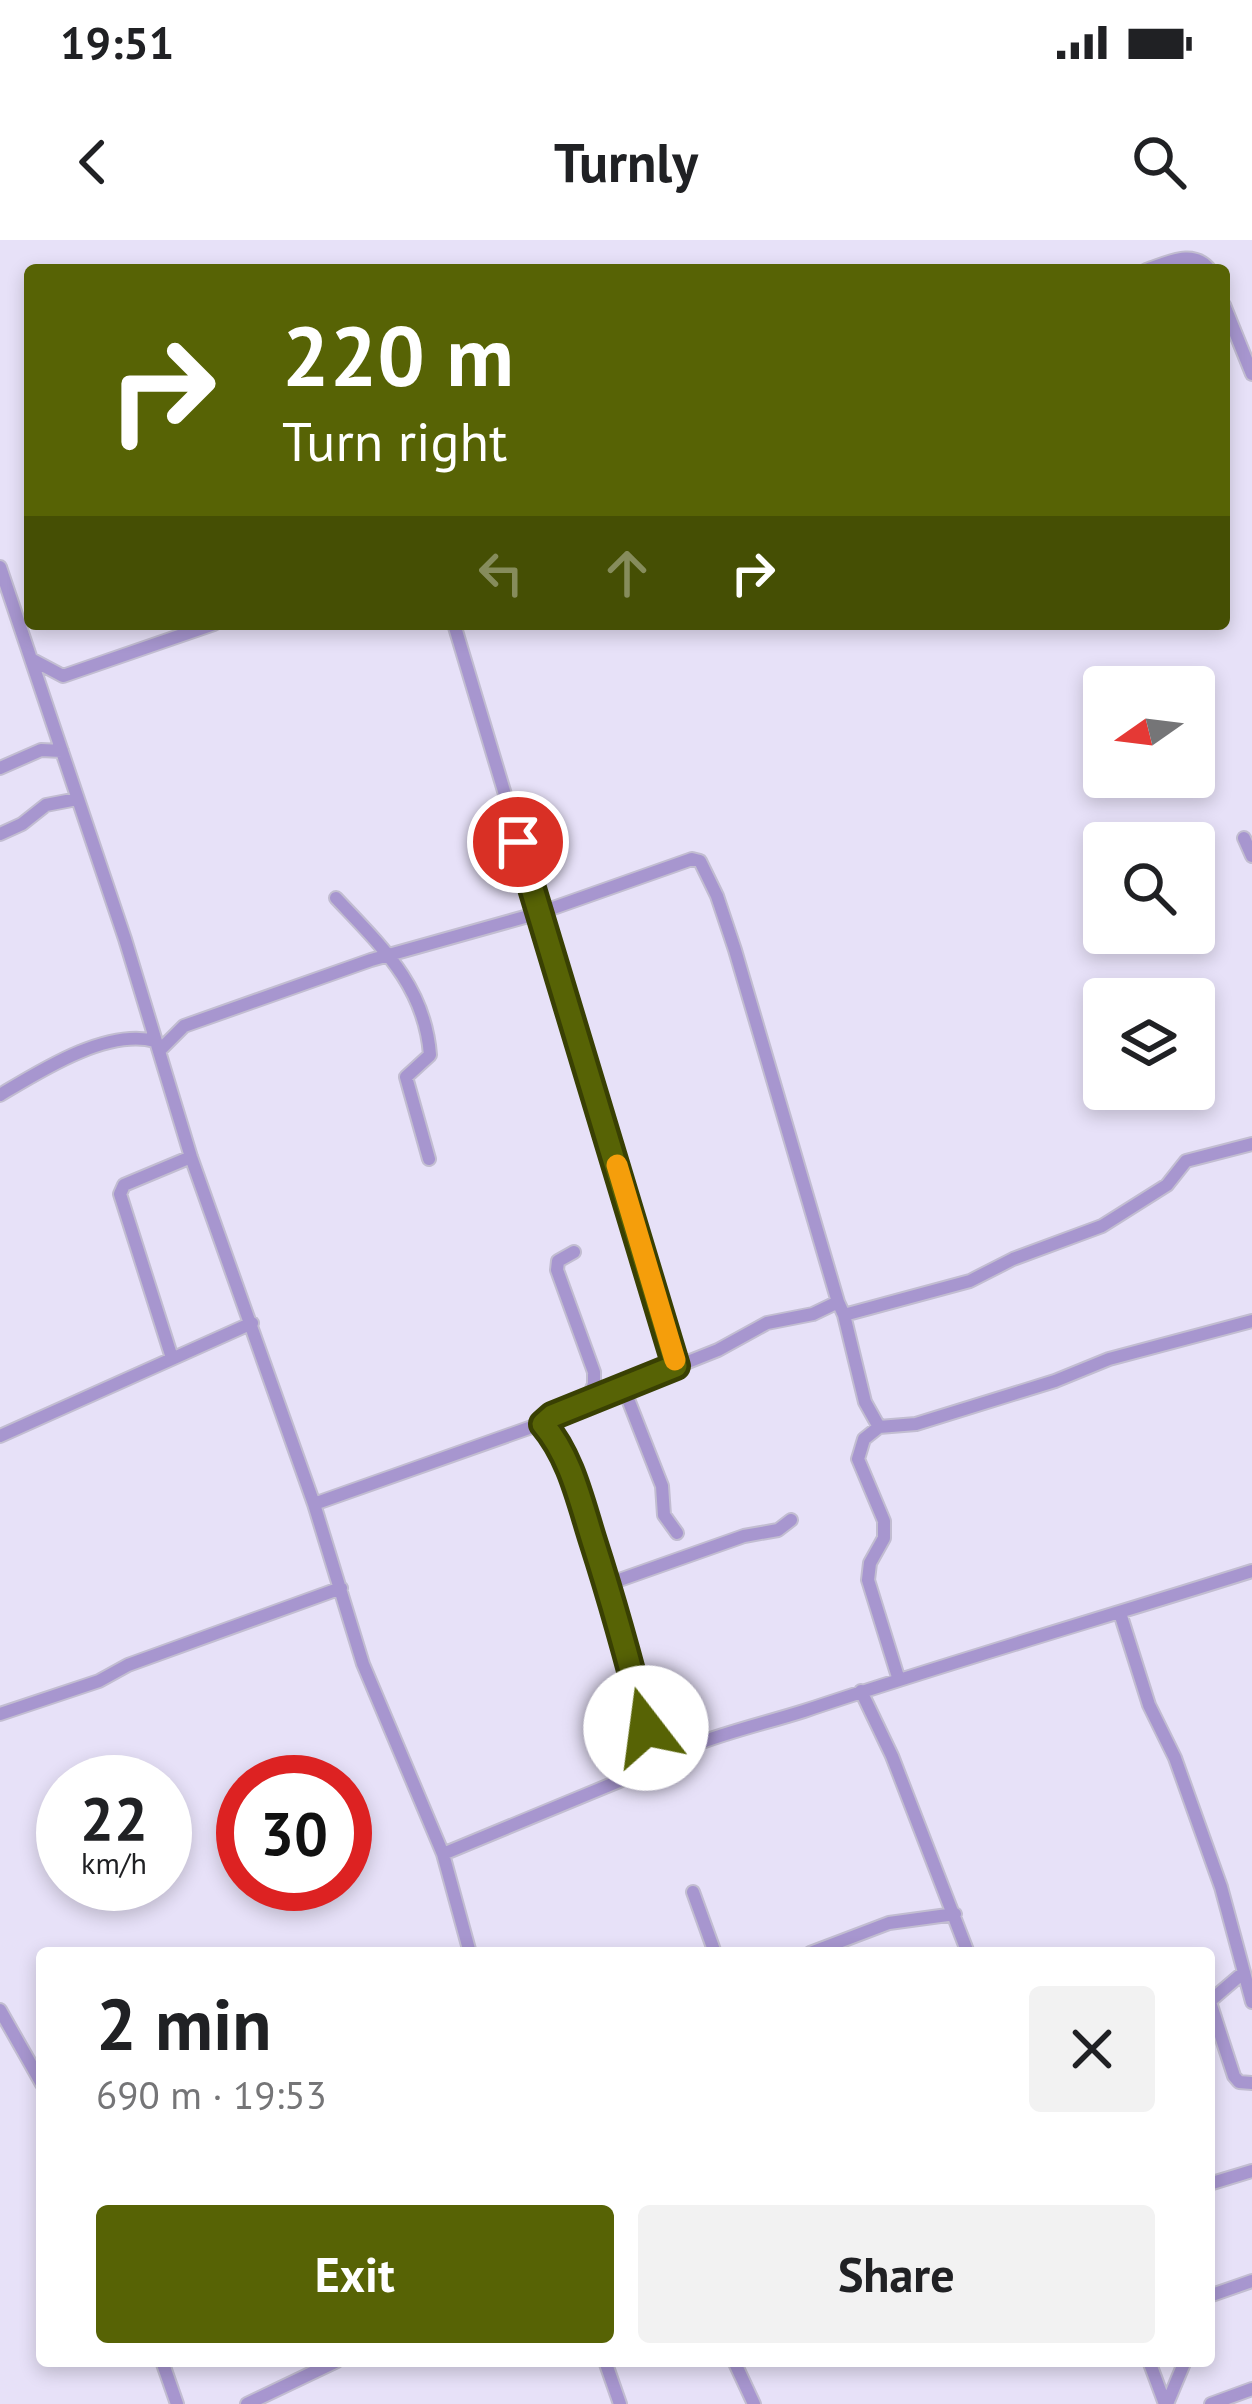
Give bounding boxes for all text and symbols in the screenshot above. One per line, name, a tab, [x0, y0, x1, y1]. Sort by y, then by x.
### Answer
text: 19:51	[60, 13, 174, 71]
text: Turnly	[554, 127, 698, 197]
icon: back	[60, 129, 126, 195]
icon: search	[1126, 129, 1192, 195]
text: 220 m	[282, 300, 514, 409]
icon: right	[84, 312, 240, 468]
text: Turn right	[282, 406, 507, 476]
icon: left	[468, 540, 534, 606]
icon: ahead	[594, 540, 660, 606]
icon: right	[720, 540, 786, 606]
north arrow	[1083, 666, 1215, 798]
map controls	[1083, 666, 1215, 1110]
pin	[467, 791, 569, 893]
icon: arrive	[485, 809, 551, 875]
button: search	[1083, 822, 1215, 954]
button: layers	[1083, 978, 1215, 1110]
position arrow	[583, 1665, 709, 1791]
speed limit sign: 30	[216, 1755, 372, 1911]
text: 22	[80, 1779, 148, 1857]
text: km/h	[81, 1843, 147, 1882]
text: 2 min	[96, 1977, 272, 2070]
button: close	[1029, 1986, 1155, 2112]
text: 690 m · 19:53	[96, 2069, 327, 2120]
button: Exit	[96, 2205, 614, 2343]
button: Share	[638, 2205, 1155, 2343]

